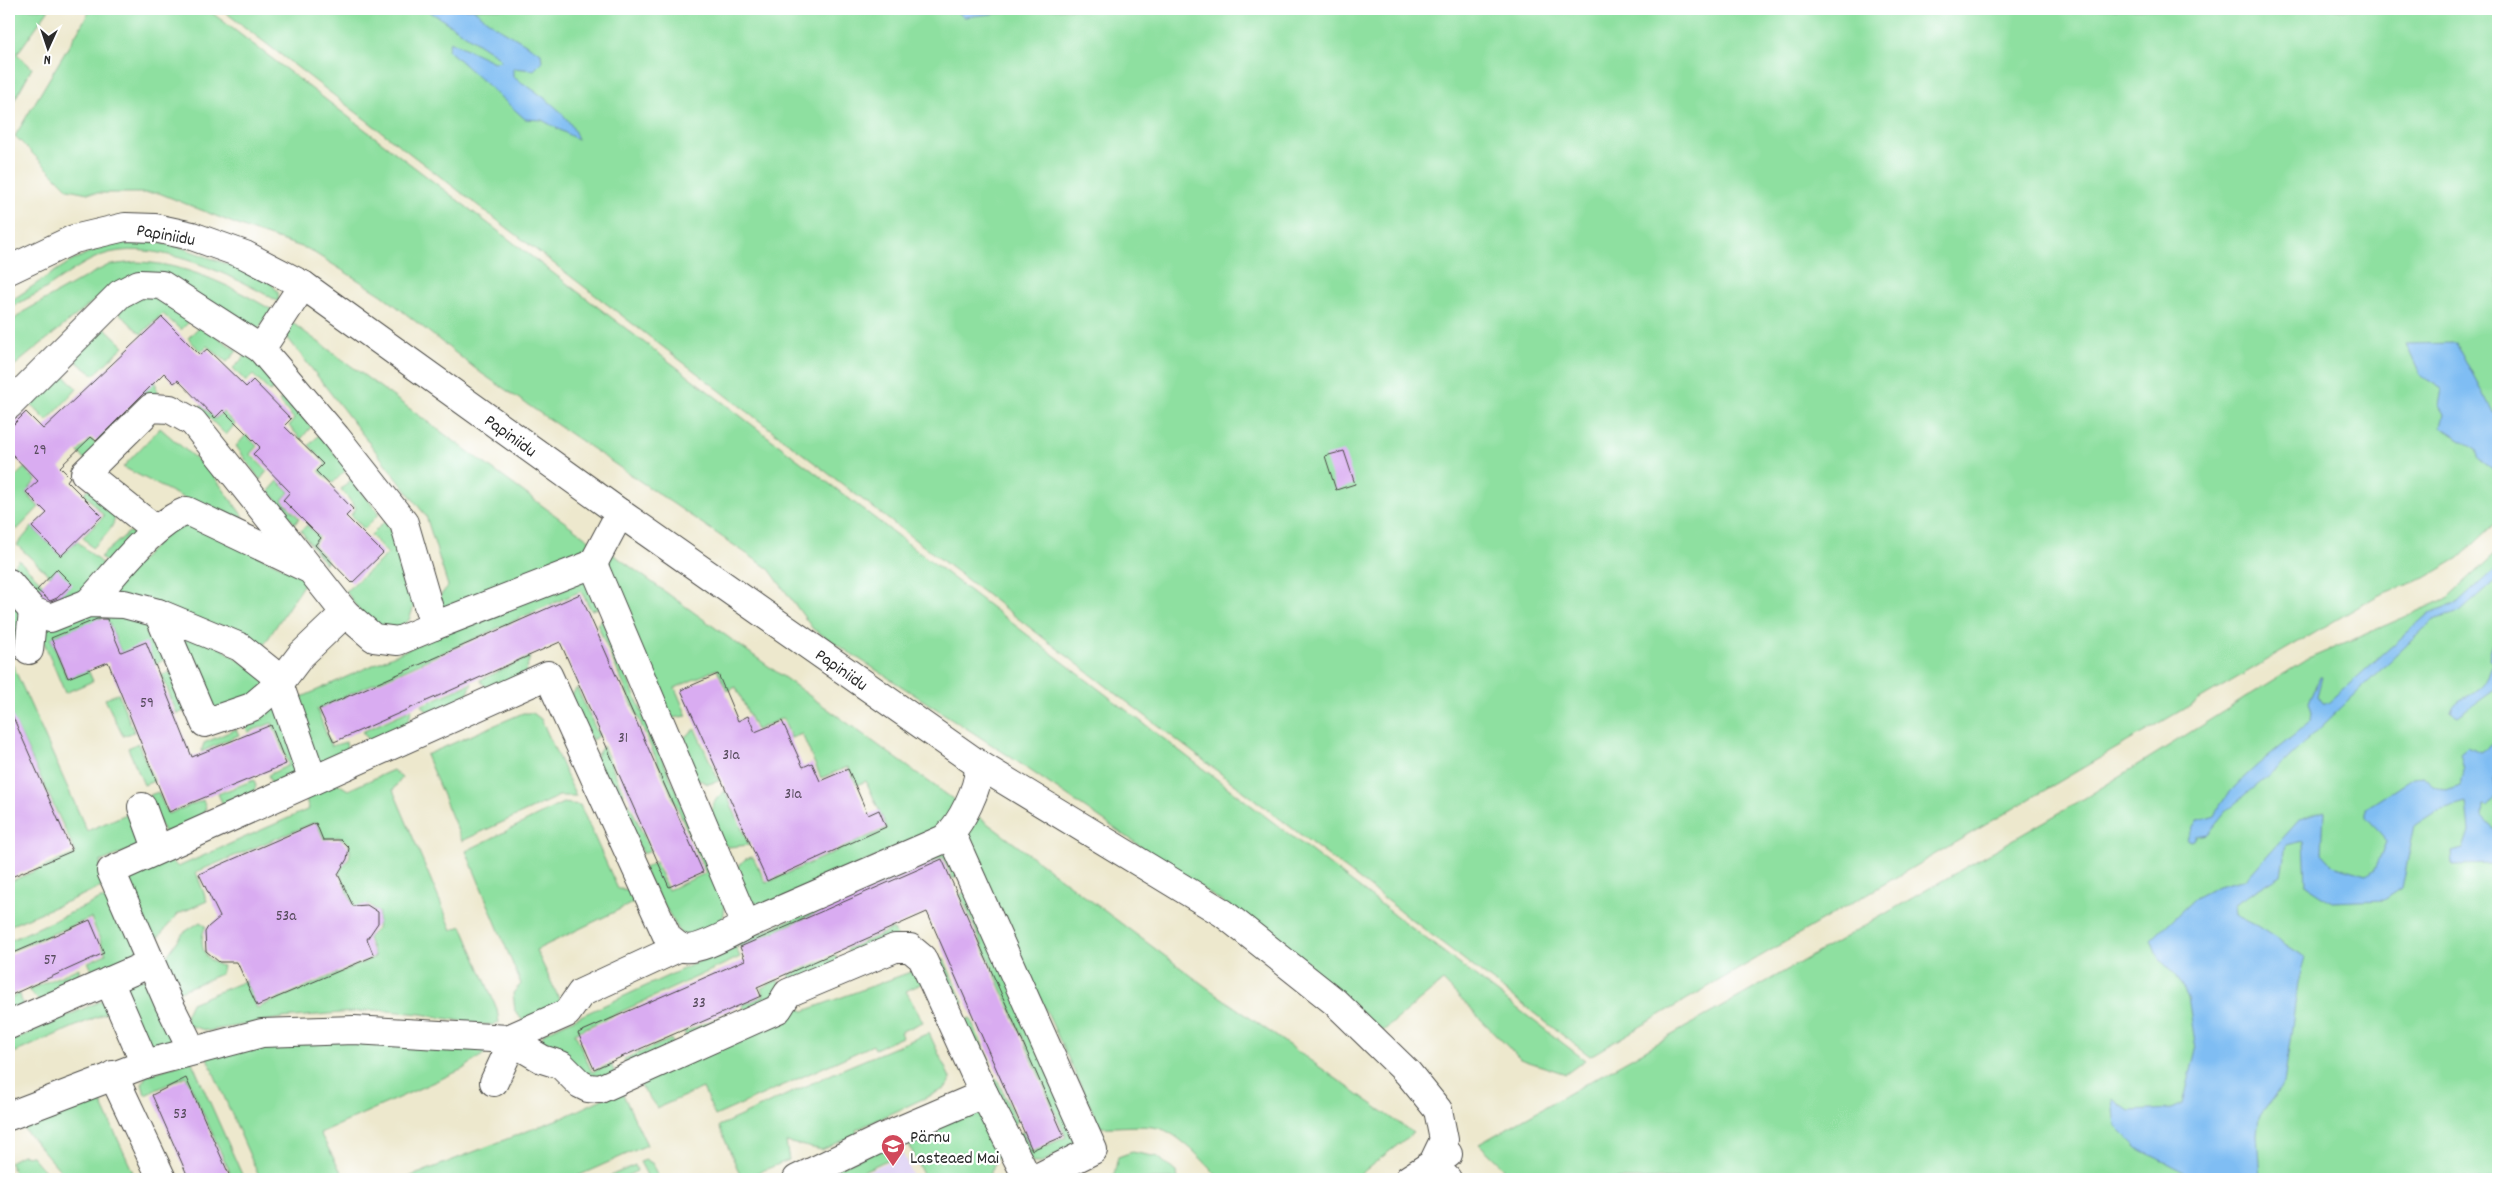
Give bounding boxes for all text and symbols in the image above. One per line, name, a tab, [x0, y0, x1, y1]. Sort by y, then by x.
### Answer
north arrow	[22, 22, 72, 72]
text: N	[43, 49, 51, 69]
street label: Papiniidu	[134, 219, 197, 254]
street label: Papiniidu	[478, 409, 541, 465]
house number: 29	[33, 440, 47, 462]
street label: Papiniidu	[809, 644, 872, 698]
house number: 59	[140, 693, 154, 715]
house number: 31	[618, 728, 628, 750]
house number: 31a	[723, 745, 740, 767]
house number: 31a	[785, 784, 802, 806]
house number: 53a	[276, 906, 297, 928]
house number: 57	[44, 950, 57, 972]
house number: 33	[692, 993, 706, 1015]
house number: 53	[173, 1104, 187, 1126]
place label: Pärnu Lasteaed Mai	[910, 1126, 999, 1172]
school or university icon: Pärnu Lasteaed Mai	[880, 1133, 906, 1167]

